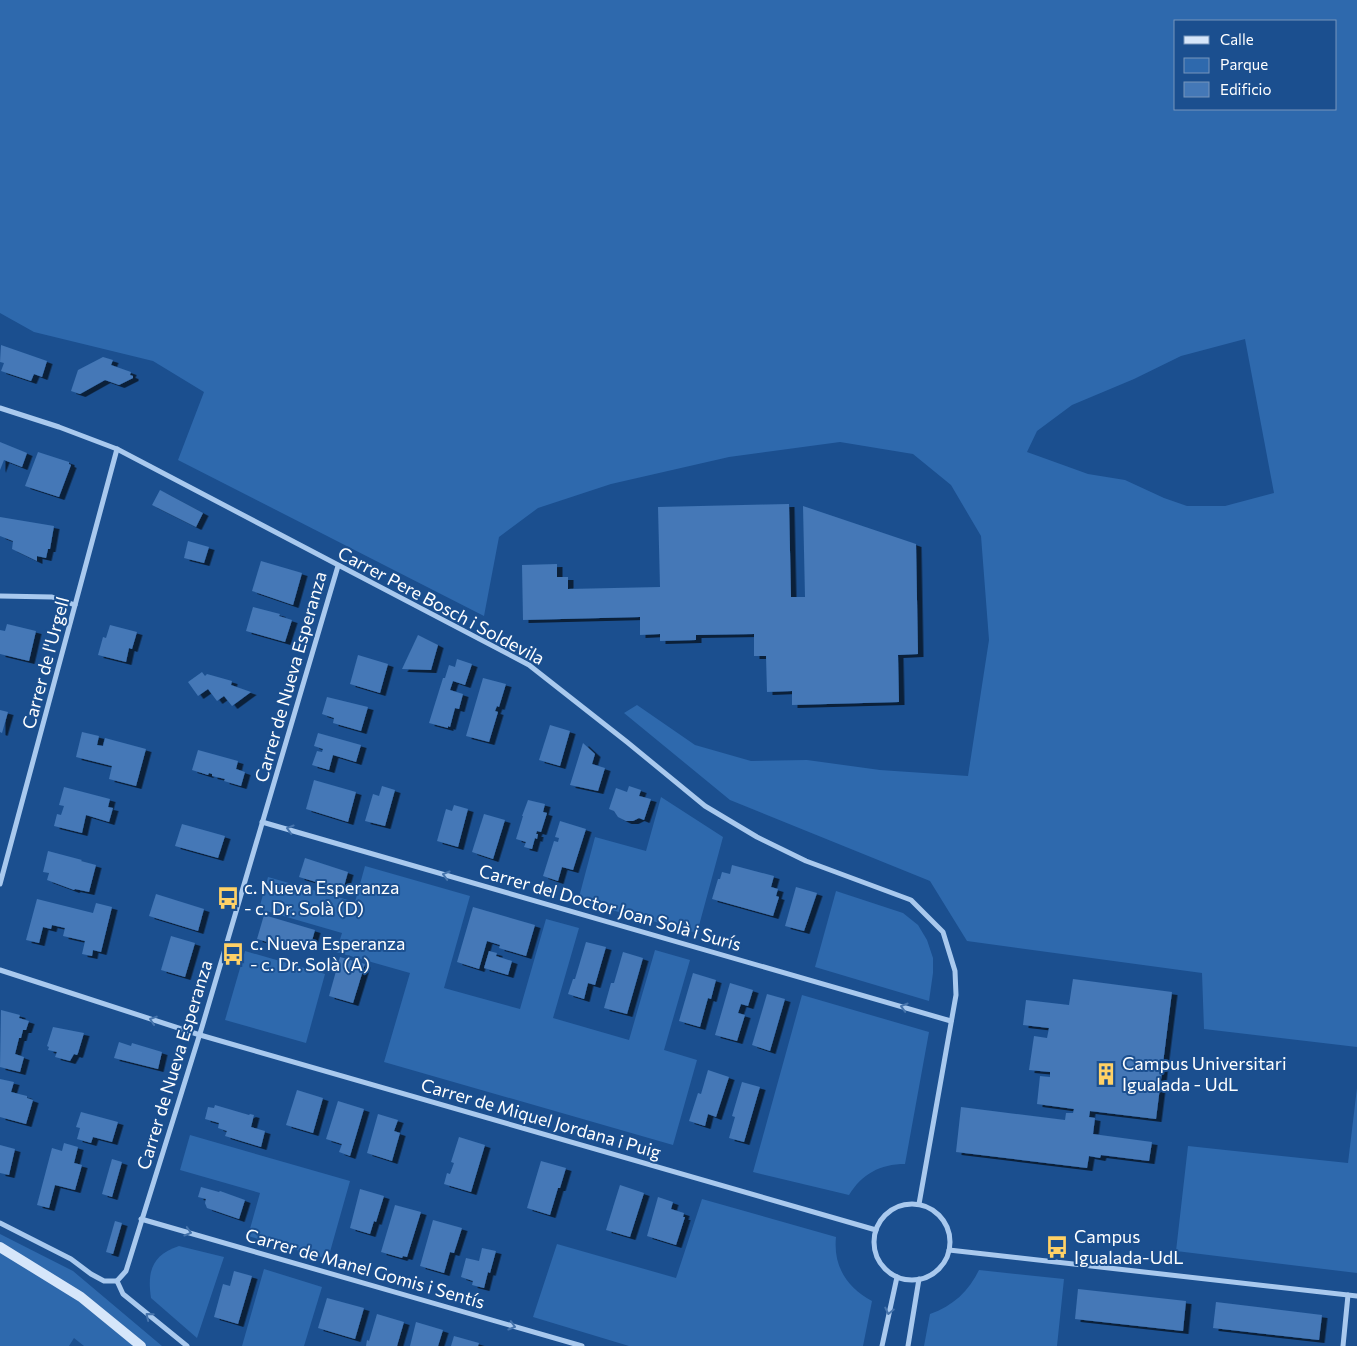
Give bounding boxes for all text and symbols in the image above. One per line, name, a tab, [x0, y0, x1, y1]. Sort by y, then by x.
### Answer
legend	[1174, 20, 1337, 110]
text: Calle	[1220, 30, 1254, 48]
text: Parque	[1220, 55, 1268, 73]
text: Edificio	[1220, 80, 1271, 98]
street label: Carrer Pere Bosch i Soldevila	[334, 541, 549, 669]
street label: Carrer de Nueva Esperanza	[249, 569, 331, 785]
street label: Carrer de l'Urgell	[17, 594, 73, 731]
one-way arrow	[286, 825, 294, 835]
street label: Carrer del Doctor Joan Solà i Surís	[477, 859, 744, 955]
one-way arrow	[442, 870, 450, 880]
place label: c. Nueva Esperanza - c. Dr. Solà (D)	[244, 876, 399, 919]
bus stop icon: c. Nueva Esperanza - c. Dr. Solà (D)	[215, 885, 241, 911]
place label: c. Nueva Esperanza - c. Dr. Solà (A)	[250, 932, 405, 975]
bus stop icon: c. Nueva Esperanza - c. Dr. Solà (A)	[220, 941, 246, 967]
street label: Carrer de Nueva Esperanza	[132, 957, 216, 1172]
one-way arrow	[901, 1003, 909, 1013]
one-way arrow	[150, 1016, 158, 1026]
place label: Campus Universitari Igualada - UdL	[1122, 1052, 1287, 1095]
building icon: Campus Universitari Igualada - UdL	[1093, 1061, 1119, 1087]
street label: Carrer de Miquel Jordana i Puig	[419, 1073, 664, 1163]
street label: Carrer de Manel Gomis i Sentís	[243, 1223, 488, 1313]
place label: Campus Igualada-UdL	[1074, 1225, 1184, 1268]
one-way arrow	[184, 1227, 192, 1237]
bus stop icon: Campus Igualada-UdL	[1044, 1234, 1070, 1260]
one-way arrow	[884, 1307, 895, 1316]
one-way arrow	[146, 1312, 155, 1321]
one-way arrow	[508, 1320, 517, 1331]

